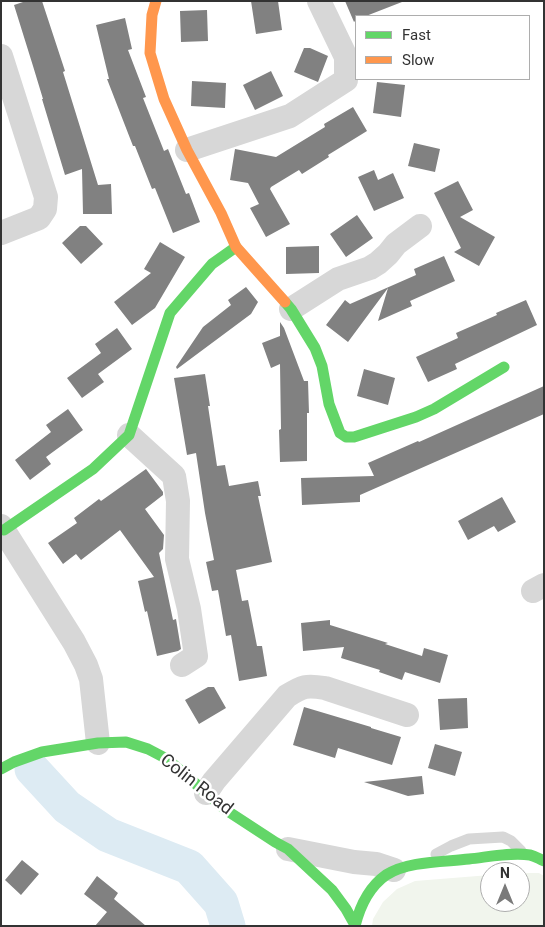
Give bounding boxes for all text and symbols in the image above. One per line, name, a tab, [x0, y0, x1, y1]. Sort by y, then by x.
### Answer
legend	[355, 15, 530, 80]
text: Fast	[402, 26, 431, 44]
text: Slow	[402, 51, 434, 69]
street label: Colin Road	[155, 750, 237, 820]
north arrow	[480, 862, 530, 912]
text: N	[500, 865, 510, 881]

